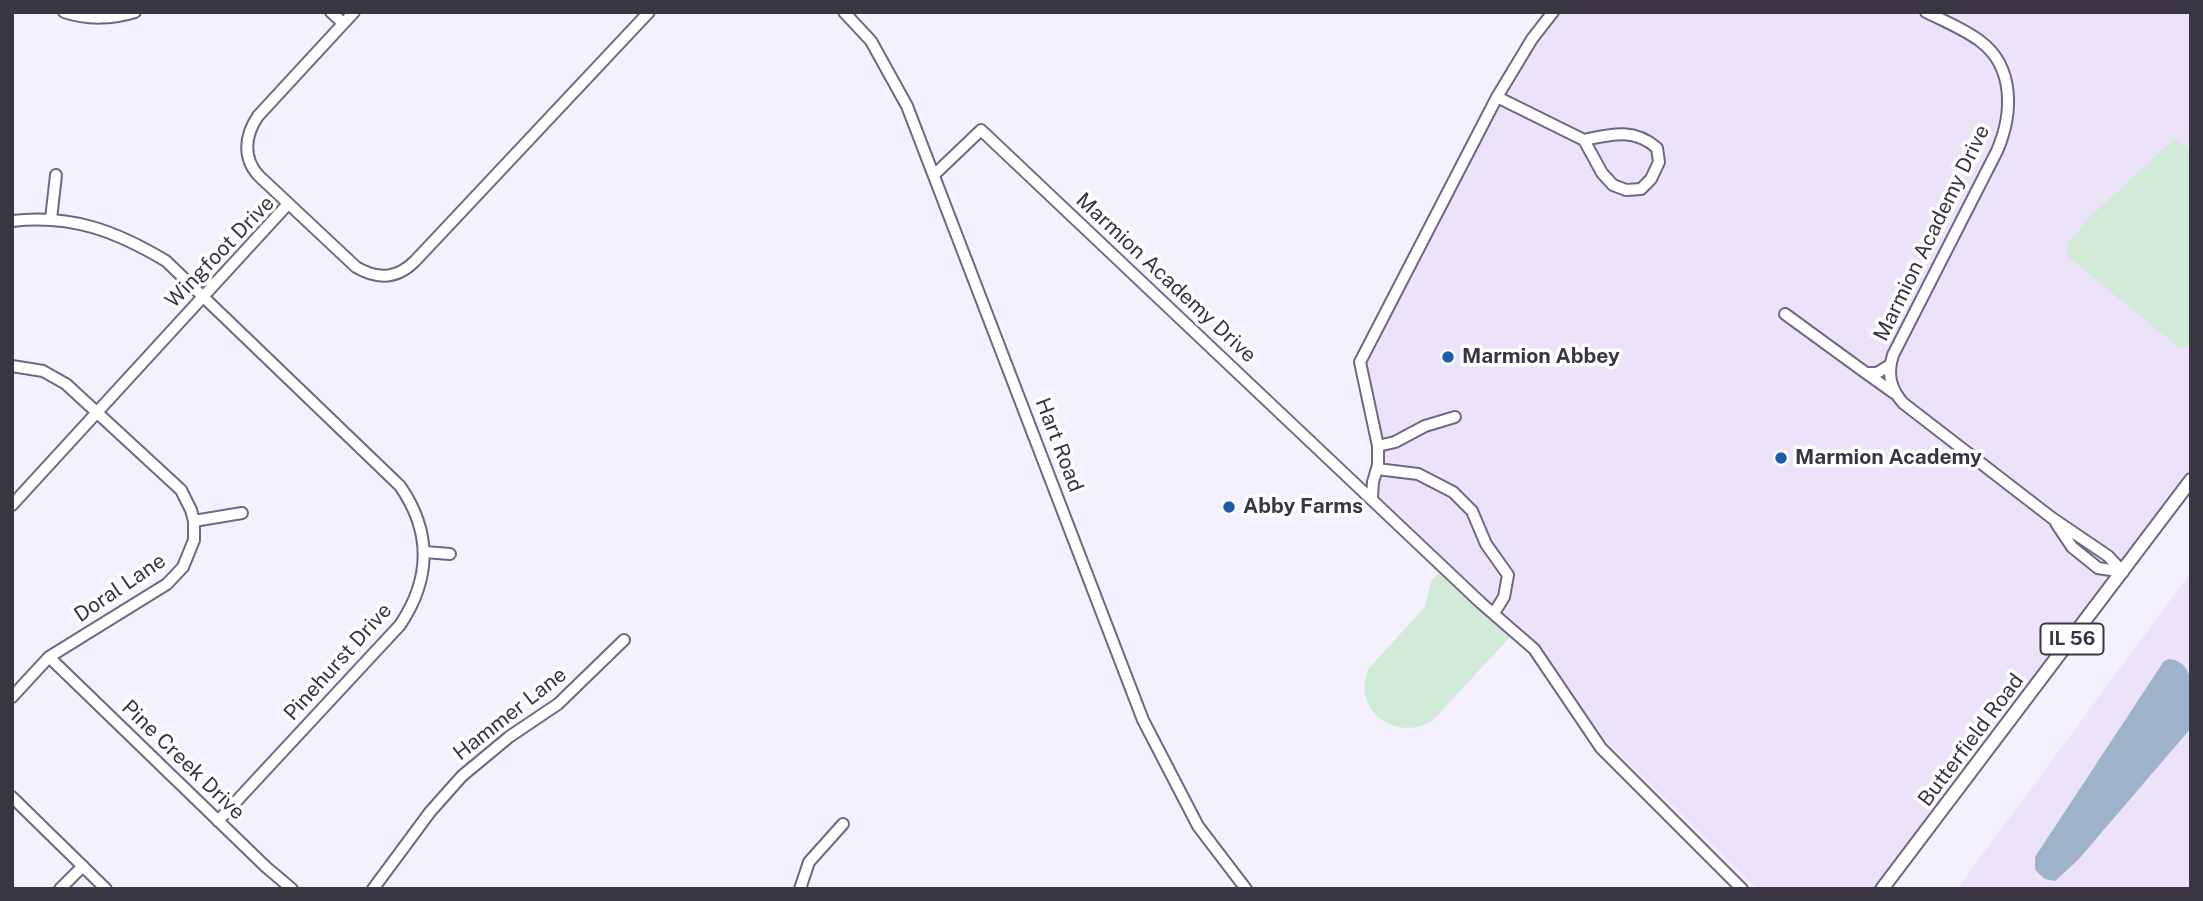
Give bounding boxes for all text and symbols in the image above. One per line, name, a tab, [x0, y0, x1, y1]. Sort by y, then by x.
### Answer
street label: Marmion Academy Drive	[1869, 121, 1995, 345]
street label: Marmion Academy Drive	[1071, 188, 1261, 368]
street label: Wingfoot Drive	[160, 191, 280, 313]
place label: Marmion Abbey	[1462, 344, 1620, 370]
marker: Marmion Abbey	[1440, 349, 1456, 365]
street label: Hart Road	[1030, 394, 1088, 496]
place label: Marmion Academy	[1795, 445, 1982, 471]
marker: Marmion Academy	[1773, 450, 1789, 466]
place label: Abby Farms	[1243, 494, 1363, 520]
marker: Abby Farms	[1221, 499, 1237, 515]
street label: Doral Lane	[70, 548, 170, 628]
street label: Pinehurst Drive	[279, 598, 397, 726]
road number: IL 56	[2040, 624, 2104, 654]
street label: Hammer Lane	[448, 662, 572, 766]
street label: Butterfield Road	[1913, 669, 2029, 811]
street label: Pine Creek Drive	[116, 695, 250, 825]

